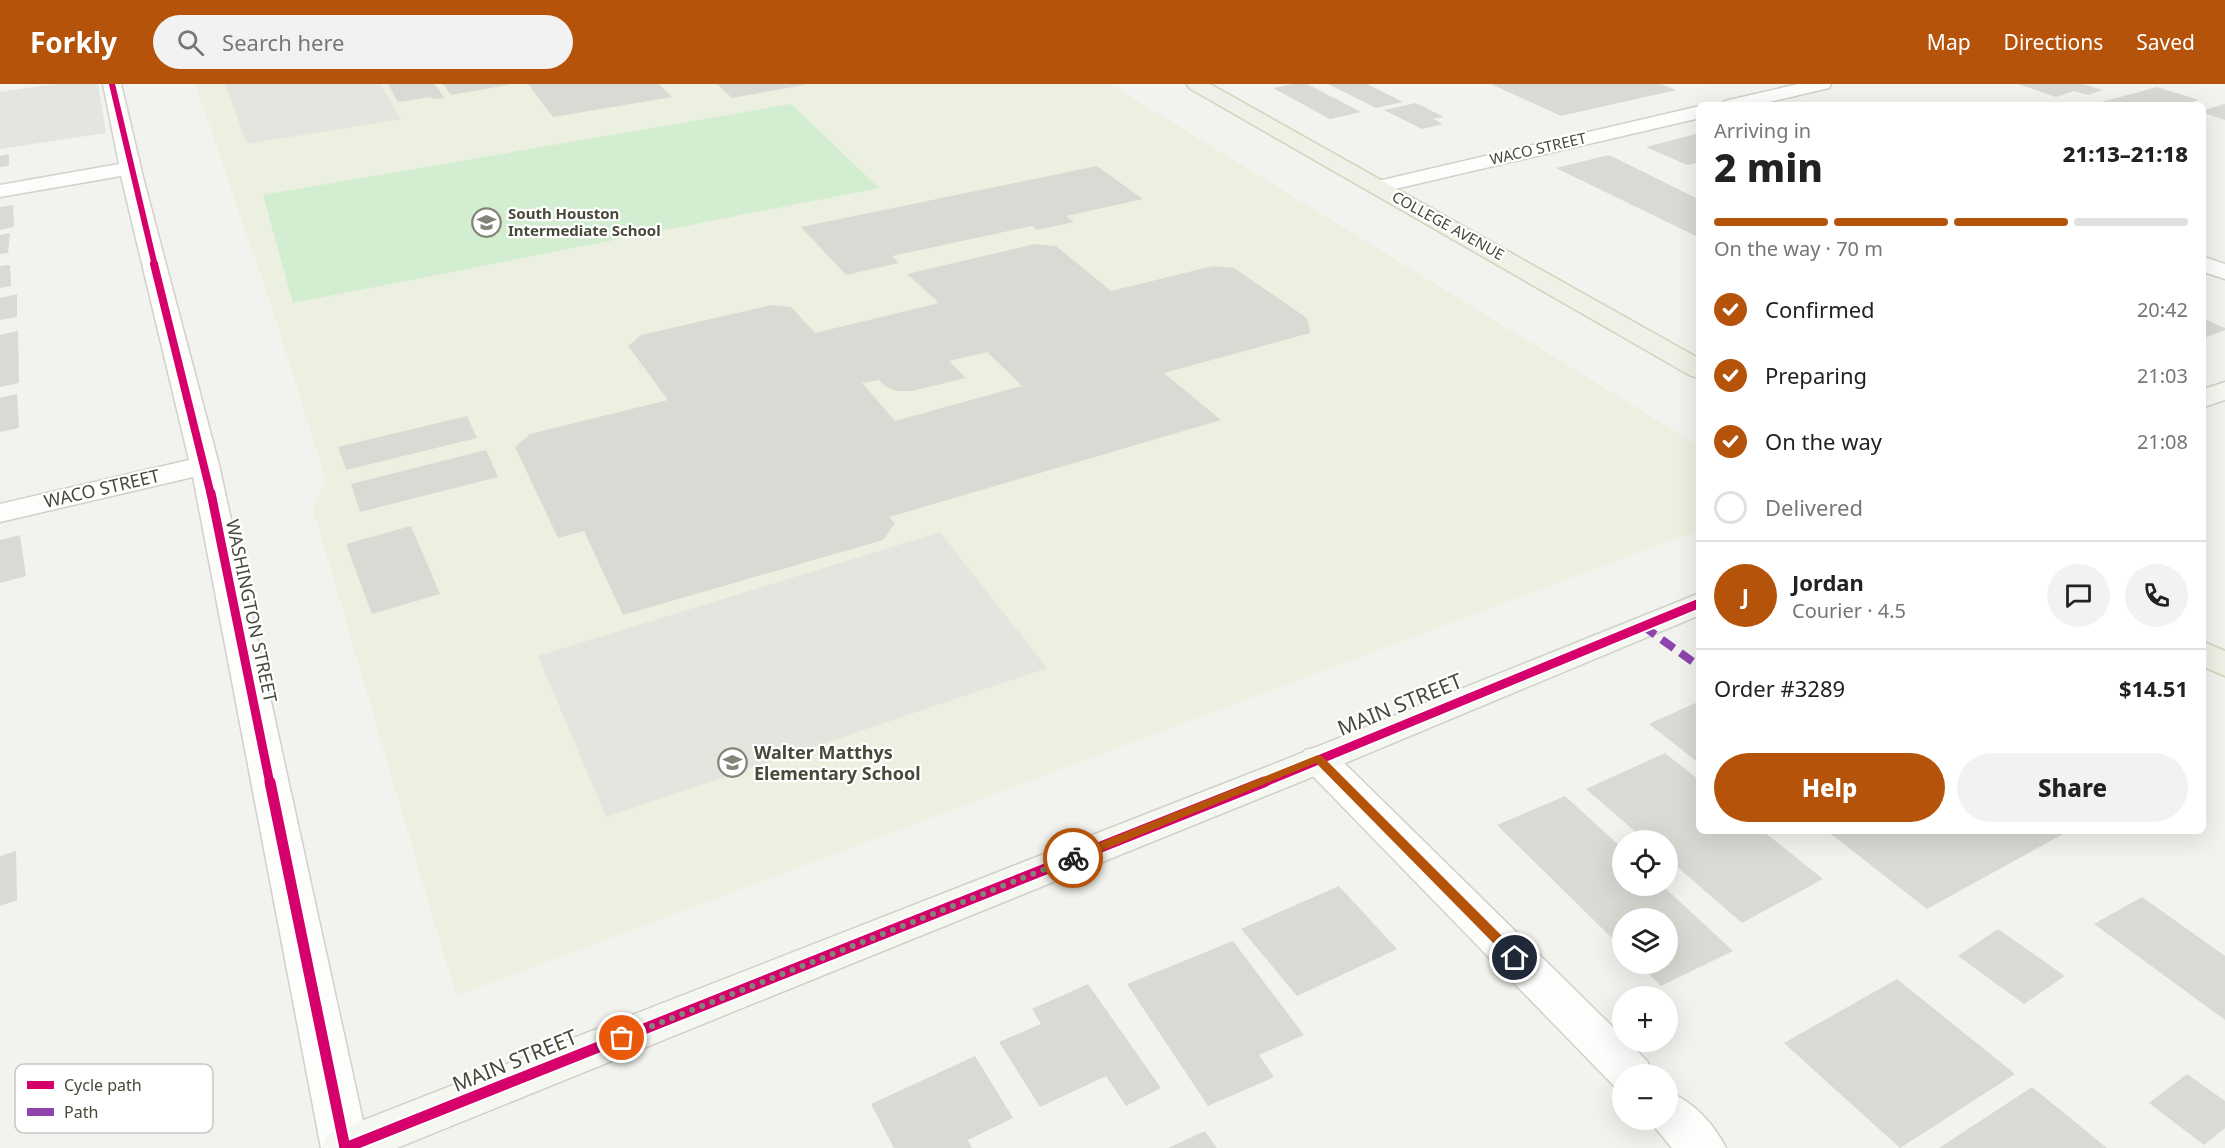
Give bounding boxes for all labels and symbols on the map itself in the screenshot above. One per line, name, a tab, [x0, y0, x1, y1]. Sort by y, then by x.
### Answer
street label: WACO STREET	[1488, 127, 1589, 169]
street label: COLLEGE AVENUE	[1389, 186, 1508, 264]
place label: South Houston Intermediate School	[508, 203, 661, 240]
school or university icon: South Houston Intermediate School	[471, 207, 503, 239]
street label: WACO STREET	[42, 463, 162, 513]
street label: WASHINGTON STREET	[221, 517, 283, 705]
street label: MAIN STREET	[1333, 666, 1466, 742]
place label: Walter Matthys Elementary School	[754, 740, 921, 785]
school or university icon: Walter Matthys Elementary School	[717, 747, 749, 779]
courier	[1043, 828, 1103, 888]
pin	[1489, 932, 1540, 983]
pin	[596, 1012, 647, 1063]
street label: MAIN STREET	[448, 1022, 581, 1098]
legend	[15, 1064, 213, 1133]
text: Cycle path	[64, 1074, 142, 1096]
text: Path	[64, 1101, 98, 1123]

